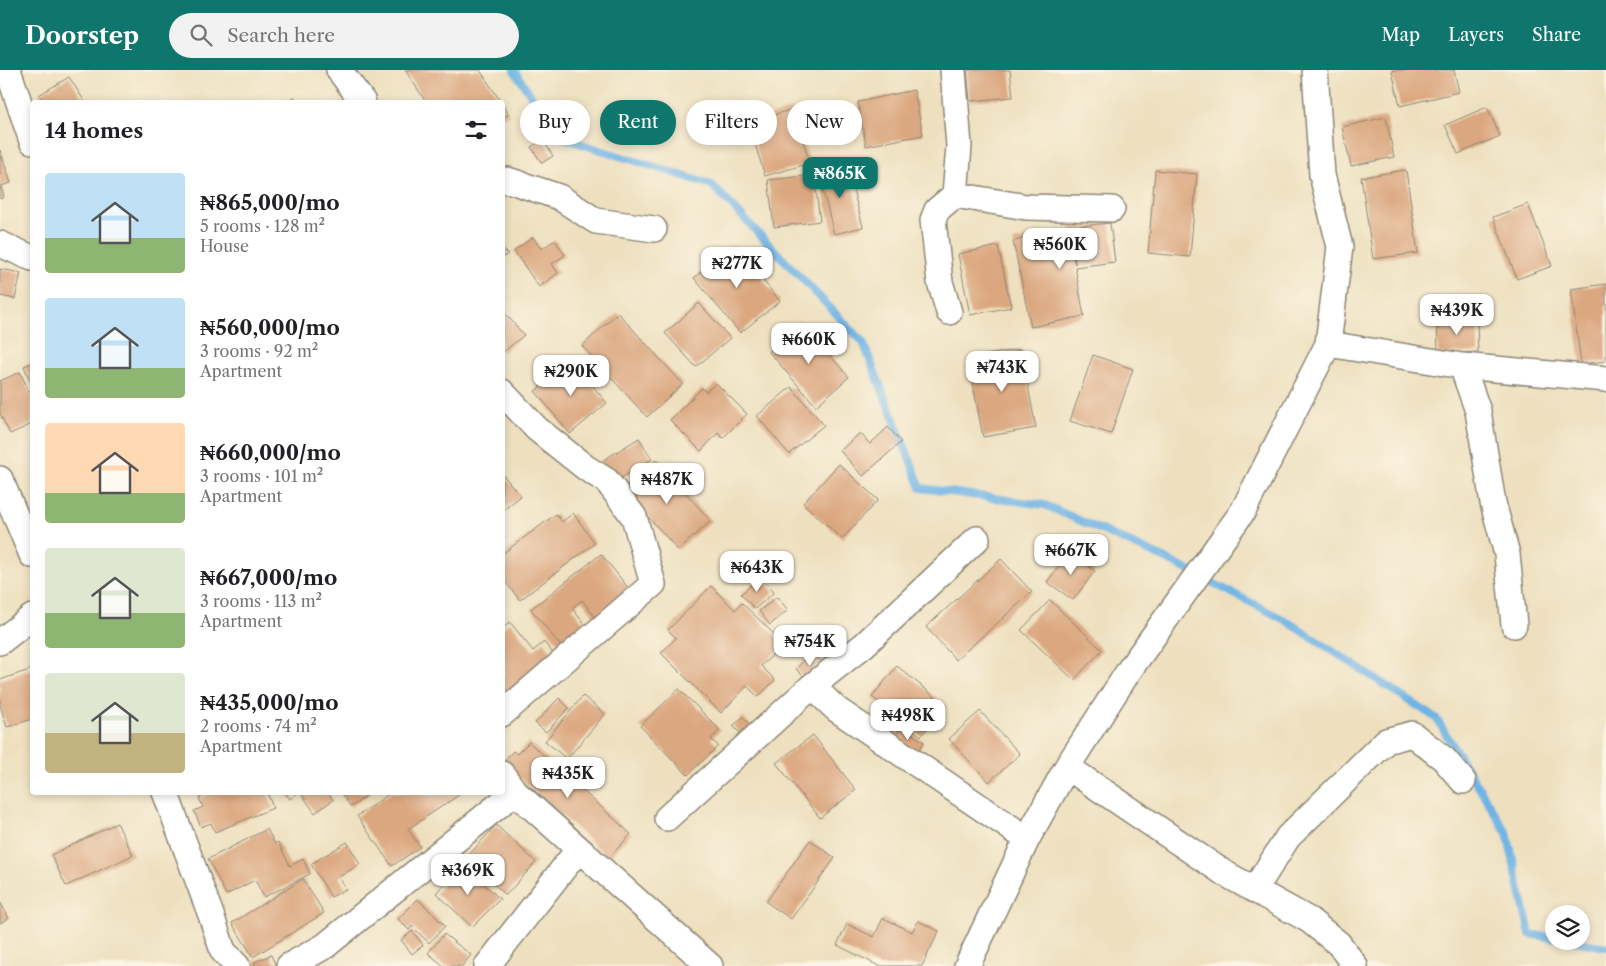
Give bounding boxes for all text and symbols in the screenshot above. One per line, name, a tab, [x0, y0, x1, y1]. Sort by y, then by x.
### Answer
search box	[169, 13, 519, 58]
text: Doorstep	[25, 21, 139, 50]
icon: search	[187, 21, 215, 49]
text: Search here	[227, 24, 335, 47]
text: Map	[1382, 24, 1420, 46]
text: Layers	[1448, 24, 1504, 46]
text: Share	[1532, 24, 1581, 46]
chip: Buy	[520, 100, 590, 145]
chip: Rent	[600, 100, 676, 145]
chip: Filters	[686, 100, 777, 145]
chip: New	[787, 100, 862, 145]
icon: filters	[462, 116, 490, 144]
text: 14 homes	[45, 118, 143, 143]
pin: ₦865K	[805, 156, 875, 199]
text: ₦865K	[814, 163, 866, 183]
text: ₦865,000/mo	[200, 190, 340, 215]
icon: home	[85, 193, 145, 253]
text: 5 rooms · 128 m²	[200, 216, 325, 236]
pin: ₦560K	[1025, 228, 1095, 270]
text: ₦560K	[1034, 234, 1086, 254]
text: House	[200, 236, 249, 256]
pin: ₦277K	[702, 246, 772, 289]
text: ₦277K	[712, 253, 762, 273]
pin: ₦439K	[1422, 294, 1492, 336]
text: ₦439K	[1431, 300, 1483, 320]
text: ₦560,000/mo	[200, 315, 340, 340]
icon: home	[85, 318, 145, 378]
pin: ₦660K	[774, 322, 844, 365]
text: ₦660K	[782, 329, 836, 349]
text: 3 rooms · 92 m²	[200, 341, 318, 361]
pin: ₦743K	[967, 350, 1037, 393]
pin: ₦290K	[536, 354, 606, 397]
text: ₦743K	[977, 357, 1027, 377]
text: Apartment	[200, 361, 282, 381]
text: ₦290K	[544, 361, 598, 381]
text: ₦660,000/mo	[200, 440, 341, 465]
icon: home	[85, 443, 145, 503]
pin: ₦487K	[632, 462, 702, 505]
text: 3 rooms · 101 m²	[200, 466, 323, 486]
text: ₦487K	[641, 469, 693, 489]
text: Apartment	[200, 486, 282, 506]
pin: ₦667K	[1036, 534, 1106, 576]
text: ₦667K	[1045, 540, 1097, 560]
pin: ₦643K	[722, 550, 792, 593]
text: ₦643K	[731, 557, 783, 577]
text: ₦667,000/mo	[200, 565, 337, 590]
icon: home	[85, 568, 145, 628]
text: 3 rooms · 113 m²	[200, 591, 322, 611]
text: Apartment	[200, 611, 282, 631]
pin: ₦754K	[775, 624, 845, 667]
text: ₦754K	[785, 631, 835, 651]
text: ₦435,000/mo	[200, 690, 339, 715]
icon: home	[85, 693, 145, 753]
pin: ₦498K	[873, 698, 943, 741]
text: ₦498K	[881, 705, 935, 725]
text: 2 rooms · 74 m²	[200, 716, 317, 736]
text: Apartment	[200, 736, 282, 756]
pin: ₦435K	[533, 756, 603, 799]
text: ₦435K	[542, 763, 594, 783]
pin: ₦369K	[433, 854, 503, 896]
text: ₦369K	[442, 860, 494, 880]
map controls	[1545, 905, 1590, 950]
button: layers	[1545, 905, 1590, 950]

